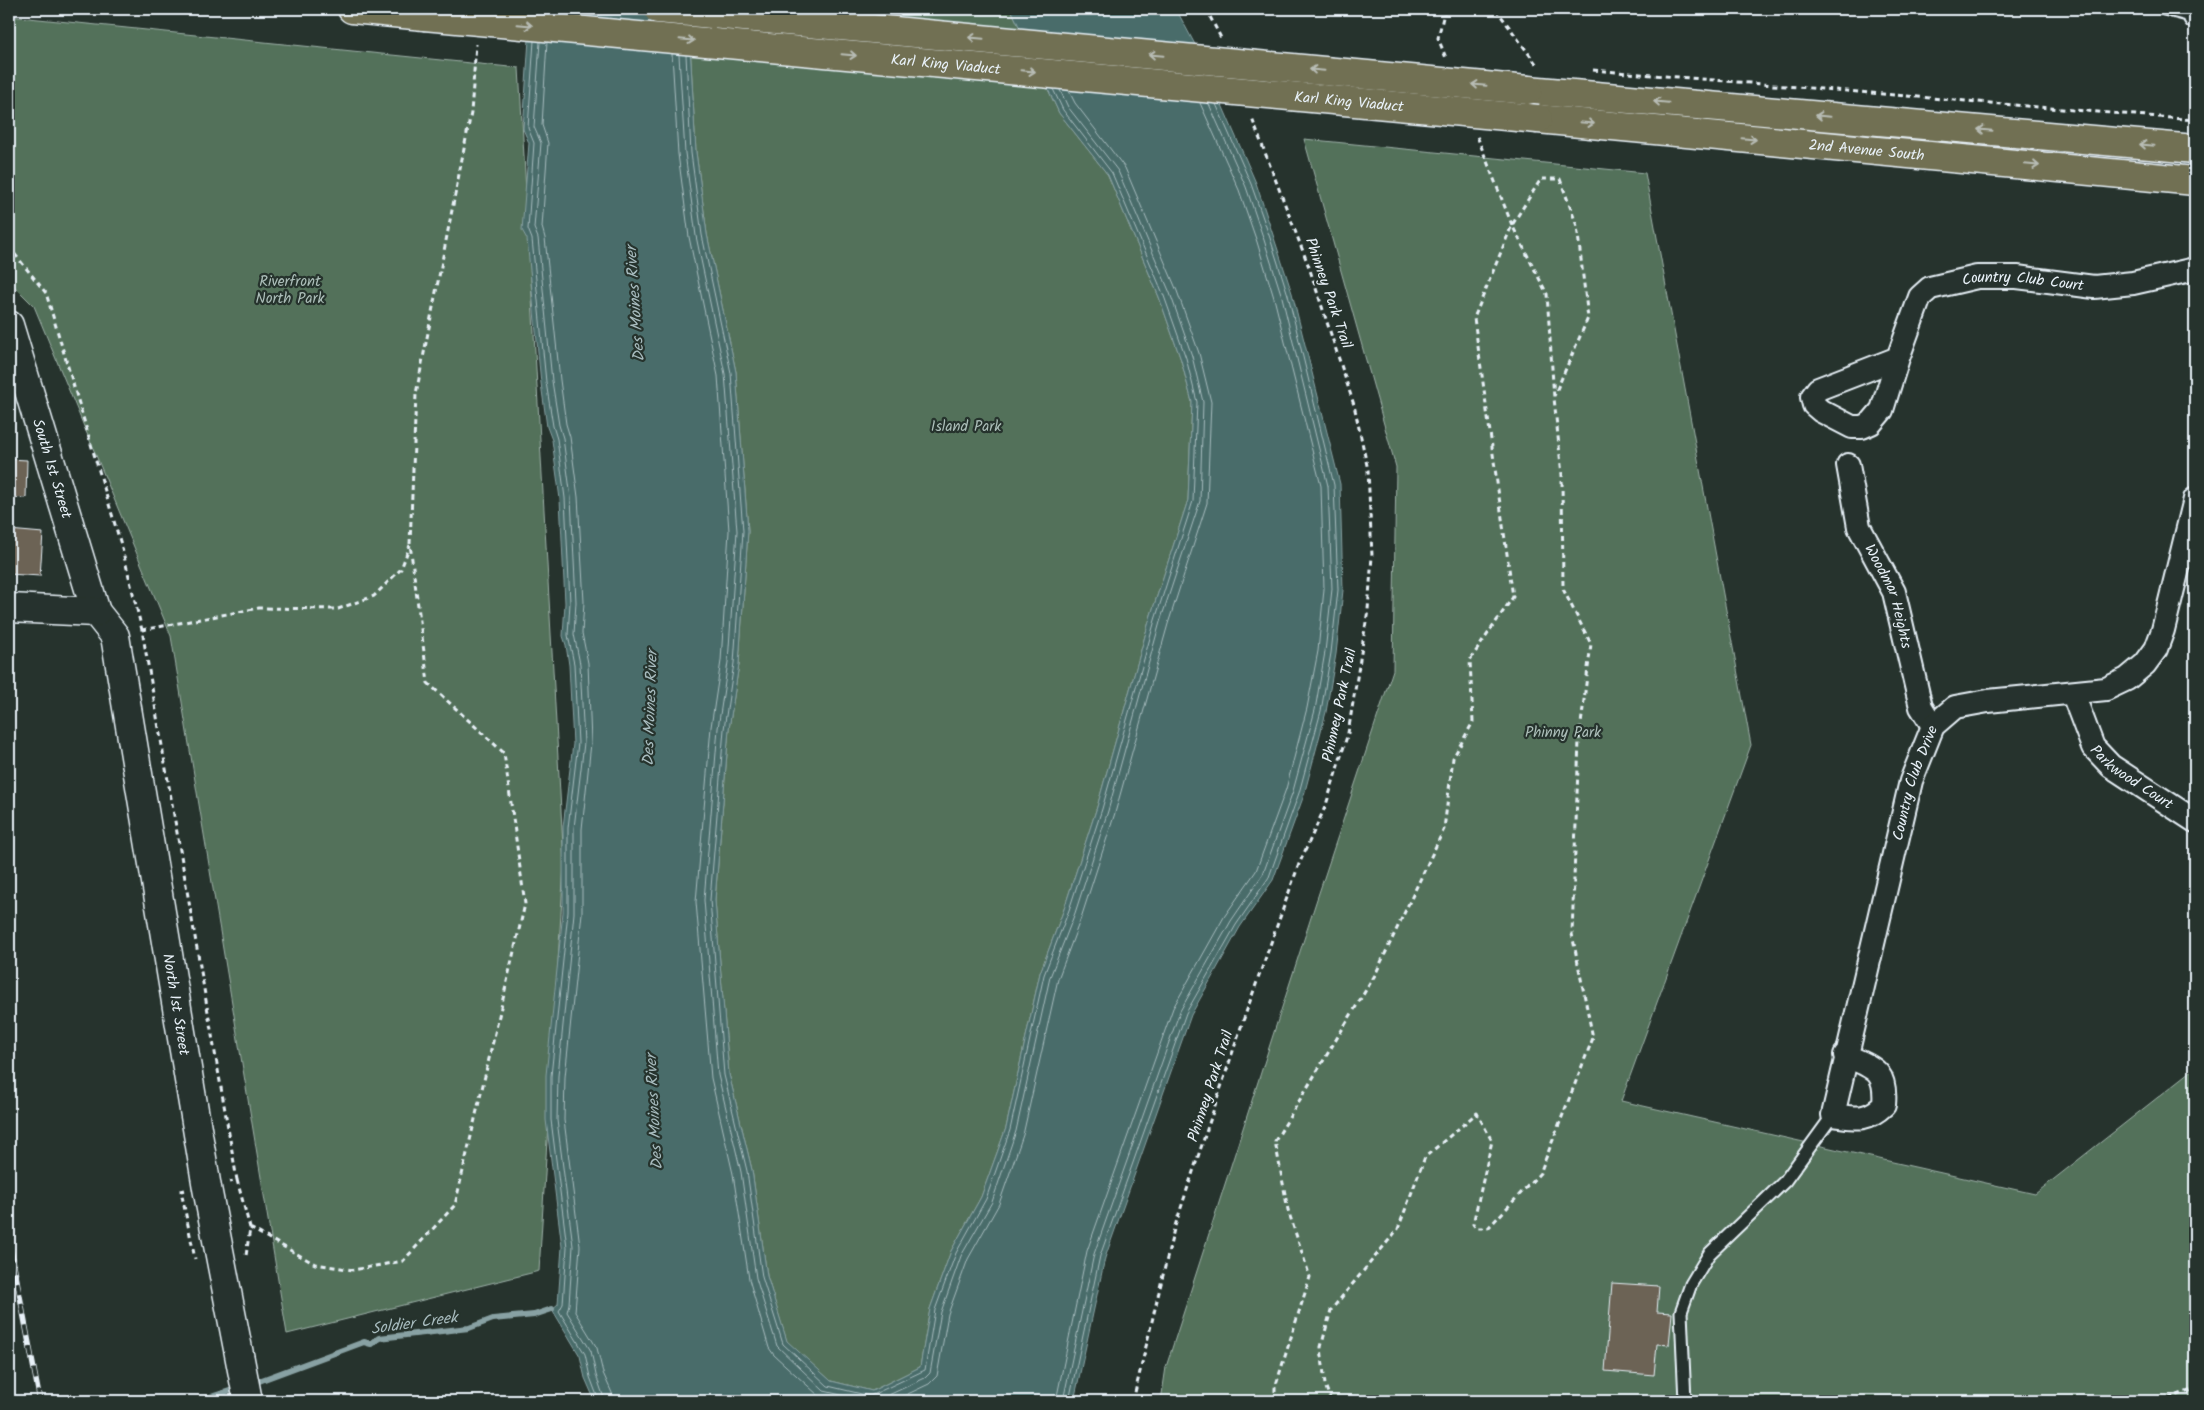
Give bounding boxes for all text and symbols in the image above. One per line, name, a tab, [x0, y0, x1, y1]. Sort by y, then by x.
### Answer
one-way arrow	[517, 20, 533, 30]
one-way arrow	[969, 34, 985, 43]
one-way arrow	[679, 35, 695, 45]
street label: Karl King Viaduct	[890, 48, 1002, 82]
one-way arrow	[840, 50, 856, 60]
one-way arrow	[1148, 50, 1164, 60]
one-way arrow	[1310, 65, 1326, 75]
one-way arrow	[1020, 67, 1036, 76]
one-way arrow	[1471, 81, 1487, 90]
street label: Karl King Viaduct	[1293, 86, 1405, 120]
one-way arrow	[1653, 97, 1669, 106]
one-way arrow	[1815, 111, 1831, 121]
one-way arrow	[1579, 118, 1595, 128]
one-way arrow	[1977, 126, 1993, 135]
one-way arrow	[1740, 134, 1756, 143]
street label: 2nd Avenue South	[1807, 134, 1925, 168]
one-way arrow	[2139, 140, 2155, 149]
one-way arrow	[2024, 160, 2040, 170]
street label: Phinney Park Trail	[1298, 235, 1358, 352]
water label: Des Moines River	[619, 242, 652, 363]
street label: Country Club Court	[1960, 266, 2085, 299]
park label: Riverfront North Park	[256, 270, 325, 311]
park label: Island Park	[931, 415, 1002, 439]
street label: South 1st Street	[25, 416, 78, 522]
street label: Woodmar Heights	[1857, 540, 1918, 652]
water label: Des Moines River	[636, 646, 665, 766]
street label: Phinney Park Trail	[1316, 646, 1364, 764]
park label: Phinny Park	[1525, 721, 1602, 745]
street label: Country Club Drive	[1886, 722, 1945, 843]
street label: Parkwood Court	[2084, 740, 2178, 817]
street label: North 1st Street	[155, 952, 196, 1057]
street label: Phinney Park Trail	[1182, 1027, 1240, 1145]
water label: Des Moines River	[639, 1050, 670, 1170]
water label: Soldier Creek	[369, 1305, 462, 1342]

